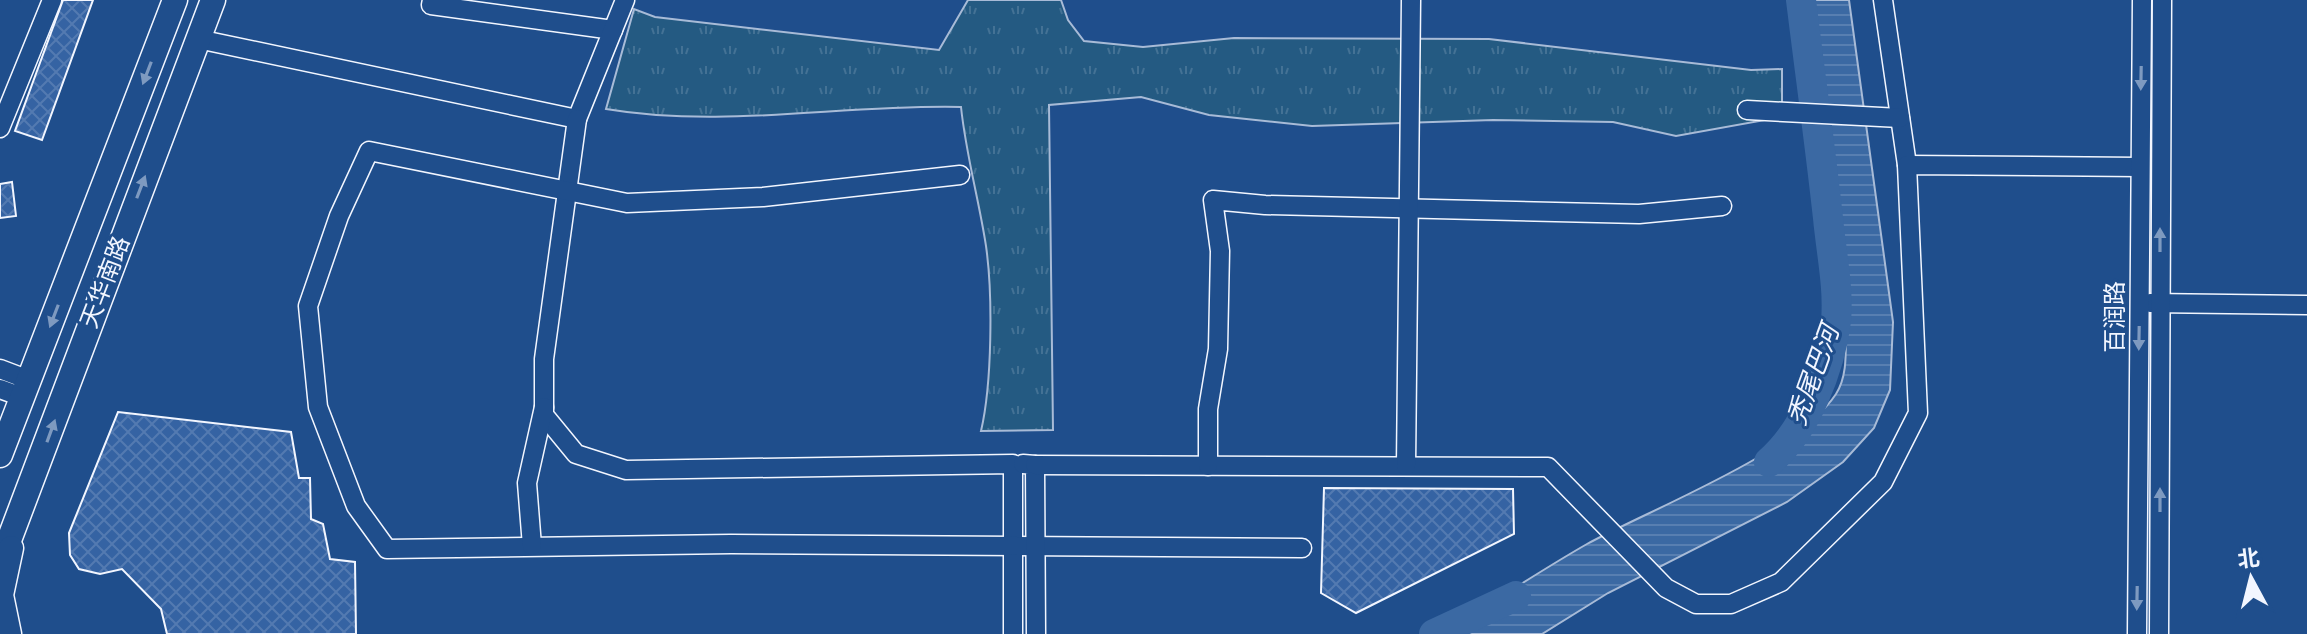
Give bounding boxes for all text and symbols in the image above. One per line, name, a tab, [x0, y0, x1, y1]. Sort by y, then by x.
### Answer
one-way arrow	[140, 61, 153, 85]
one-way arrow	[2135, 66, 2147, 91]
one-way arrow	[135, 175, 148, 199]
one-way arrow	[2154, 227, 2166, 252]
street label: 天华南路	[75, 232, 135, 332]
street label: 百润路	[2101, 281, 2129, 353]
one-way arrow	[47, 304, 60, 328]
water label: 秃尾巴河	[1781, 316, 1847, 429]
one-way arrow	[2133, 326, 2145, 351]
one-way arrow	[45, 419, 57, 443]
one-way arrow	[2154, 487, 2166, 512]
north arrow	[2211, 538, 2291, 618]
text: 北	[2236, 545, 2261, 572]
one-way arrow	[2131, 586, 2143, 611]

